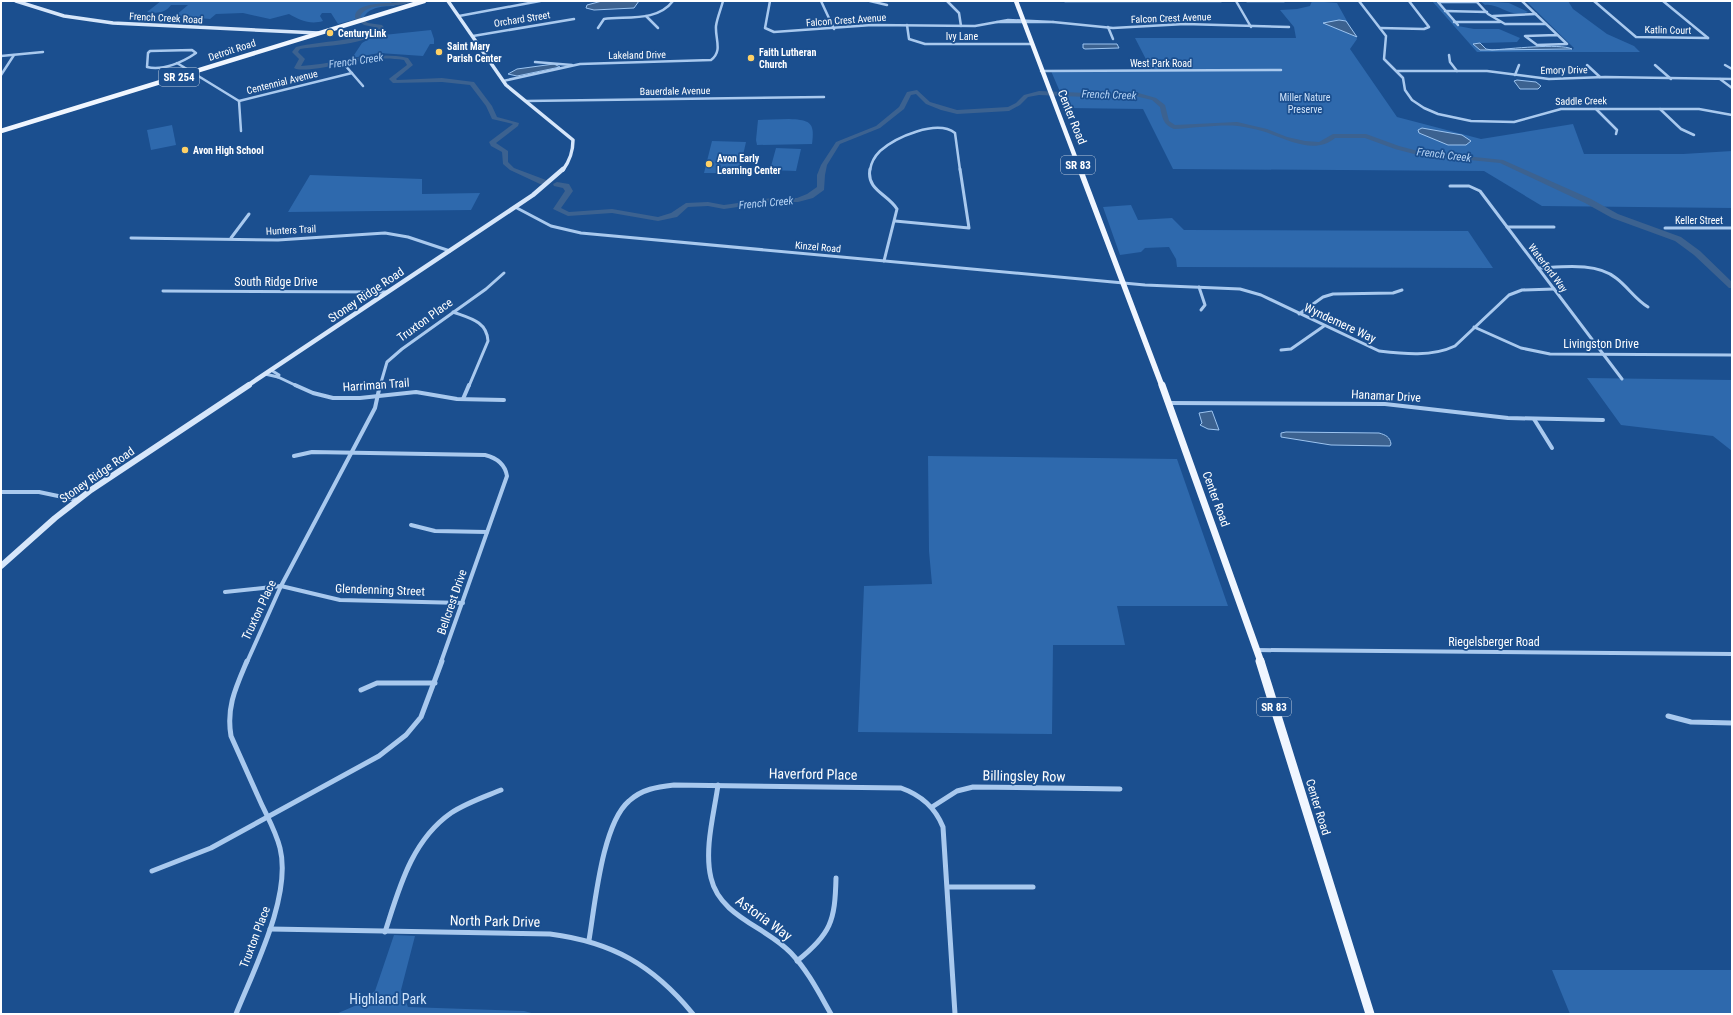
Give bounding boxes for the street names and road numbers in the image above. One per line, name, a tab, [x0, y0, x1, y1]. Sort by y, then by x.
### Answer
street label: Orchard Street	[493, 9, 551, 29]
street label: French Creek Road	[129, 11, 203, 25]
street label: Falcon Crest Avenue	[1131, 11, 1212, 25]
street label: Falcon Crest Avenue	[806, 12, 887, 28]
street label: Katlin Court	[1645, 24, 1691, 36]
street label: Ivy Lane	[946, 31, 978, 42]
street label: Detroit Road	[207, 37, 257, 63]
street label: Lakeland Drive	[608, 49, 666, 61]
street label: West Park Road	[1130, 58, 1192, 69]
street label: Emory Drive	[1540, 64, 1588, 76]
road number: SR 254	[159, 68, 199, 86]
street label: Centennial Avenue	[245, 68, 319, 96]
street label: Bauerdale Avenue	[640, 85, 711, 97]
street label: Center Road	[1055, 88, 1089, 147]
street label: Saddle Creek	[1555, 95, 1607, 107]
road number: SR 83	[1061, 156, 1095, 174]
street label: Keller Street	[1675, 215, 1723, 226]
street label: Hunters Trail	[266, 223, 316, 237]
street label: Kinzel Road	[794, 240, 842, 254]
street label: Waterford Way	[1526, 242, 1570, 294]
street label: Stoney Ridge Road	[325, 264, 407, 325]
street label: South Ridge Drive	[234, 275, 318, 289]
street label: Truxton Place	[395, 295, 456, 345]
street label: Wyndemere Way	[1302, 300, 1378, 346]
street label: Livingston Drive	[1563, 337, 1639, 351]
street label: Harriman Trail	[342, 376, 410, 394]
street label: Hanamar Drive	[1351, 387, 1422, 405]
street label: Stoney Ridge Road	[57, 444, 137, 506]
street label: Center Road	[1200, 469, 1232, 529]
street label: Bellcrest Drive	[434, 567, 470, 636]
street label: Truxton Place	[239, 577, 279, 642]
street label: Glendenning Street	[335, 581, 426, 599]
street label: Riegelsberger Road	[1448, 635, 1540, 649]
road number: SR 83	[1257, 698, 1291, 716]
street label: Haverford Place	[769, 765, 858, 783]
street label: Billingsley Row	[982, 767, 1066, 785]
street label: Center Road	[1303, 777, 1333, 837]
street label: Astoria Way	[733, 892, 795, 944]
street label: Truxton Place	[237, 904, 273, 970]
street label: North Park Drive	[450, 912, 541, 930]

